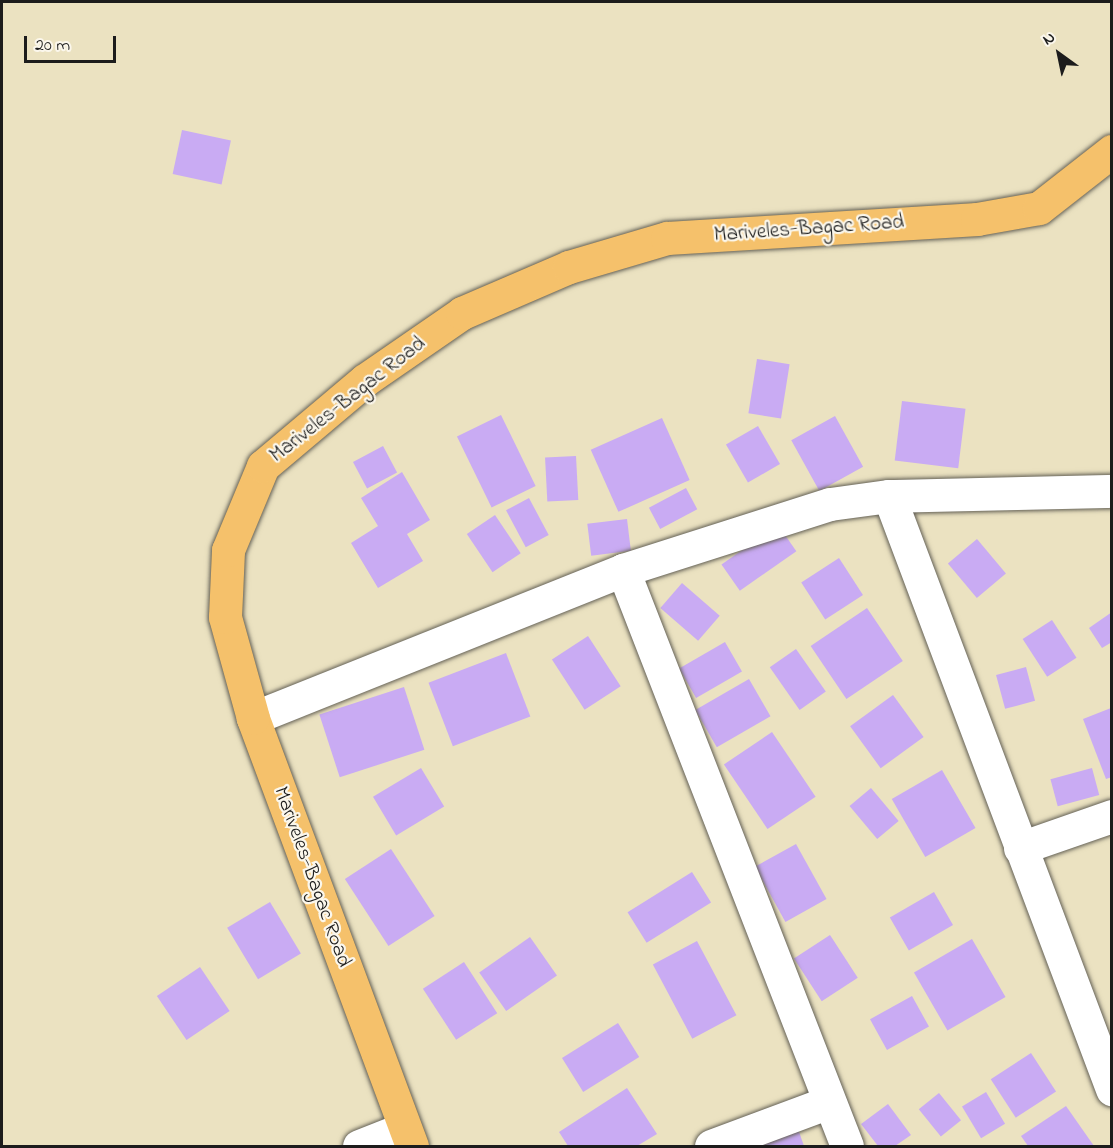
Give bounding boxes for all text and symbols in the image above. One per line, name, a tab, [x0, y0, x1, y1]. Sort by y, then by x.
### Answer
scale bar	[27, 24, 118, 62]
north arrow	[1029, 24, 1089, 84]
text: N	[1038, 26, 1060, 52]
text: 20 m	[35, 33, 70, 59]
street label: Mariveles-Bagac Road	[713, 210, 905, 248]
street label: Mariveles-Bagac Road	[265, 331, 431, 469]
street label: Mariveles-Bagac Road	[268, 783, 356, 971]

